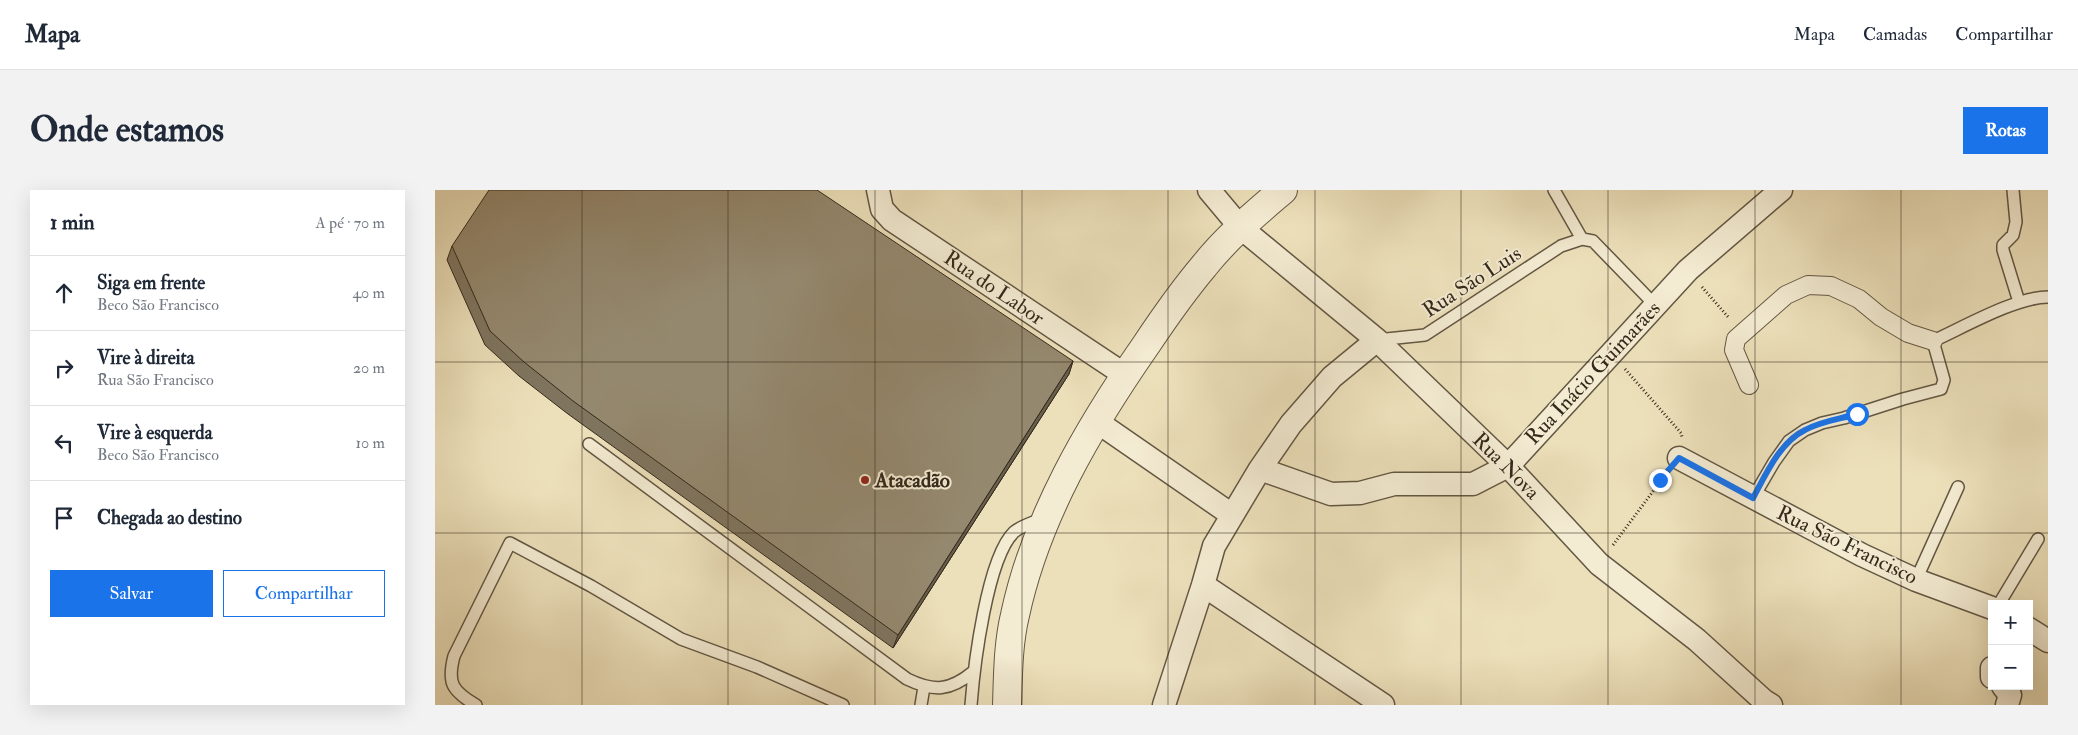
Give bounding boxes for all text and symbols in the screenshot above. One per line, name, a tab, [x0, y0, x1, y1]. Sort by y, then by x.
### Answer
text: Mapa	[25, 19, 80, 50]
text: Mapa	[1794, 23, 1835, 46]
text: Camadas	[1863, 23, 1927, 46]
text: Compartilhar	[1955, 23, 2053, 46]
button: Rotas	[1963, 107, 2048, 154]
text: Onde estamos	[30, 108, 224, 152]
text: 1 min	[50, 209, 95, 236]
text: A pé · 70 m	[316, 213, 385, 233]
street label: Rua São Luis	[1417, 240, 1527, 324]
street label: Rua do Labor	[938, 244, 1050, 332]
text: Siga em frente	[97, 271, 205, 295]
icon: ahead	[50, 279, 78, 307]
text: 40 m	[352, 283, 385, 303]
text: Beco São Francisco	[97, 295, 219, 315]
street label: Rua Inácio Guimarães	[1519, 296, 1667, 450]
text: Vire à direita	[97, 346, 194, 370]
icon: right	[50, 354, 78, 382]
text: 20 m	[353, 358, 385, 378]
text: Rua São Francisco	[97, 370, 214, 390]
route start	[1846, 403, 1869, 426]
text: Vire à esquerda	[97, 421, 212, 445]
street label: Rua Nova	[1467, 427, 1546, 506]
icon: left	[50, 429, 78, 457]
text: 10 m	[355, 433, 385, 453]
text: Beco São Francisco	[97, 445, 219, 465]
place label: Atacadão	[874, 467, 950, 494]
route end	[1649, 469, 1672, 492]
marker: Atacadão	[859, 474, 871, 486]
street label: Rua São Francisco	[1772, 499, 1922, 591]
icon: arrive	[50, 504, 78, 532]
text: Chegada ao destino	[97, 506, 242, 530]
button: Salvar	[50, 570, 213, 617]
button: Compartilhar	[223, 570, 385, 617]
map controls	[1988, 600, 2033, 690]
button: +	[1988, 600, 2033, 645]
button: −	[1988, 645, 2033, 690]

